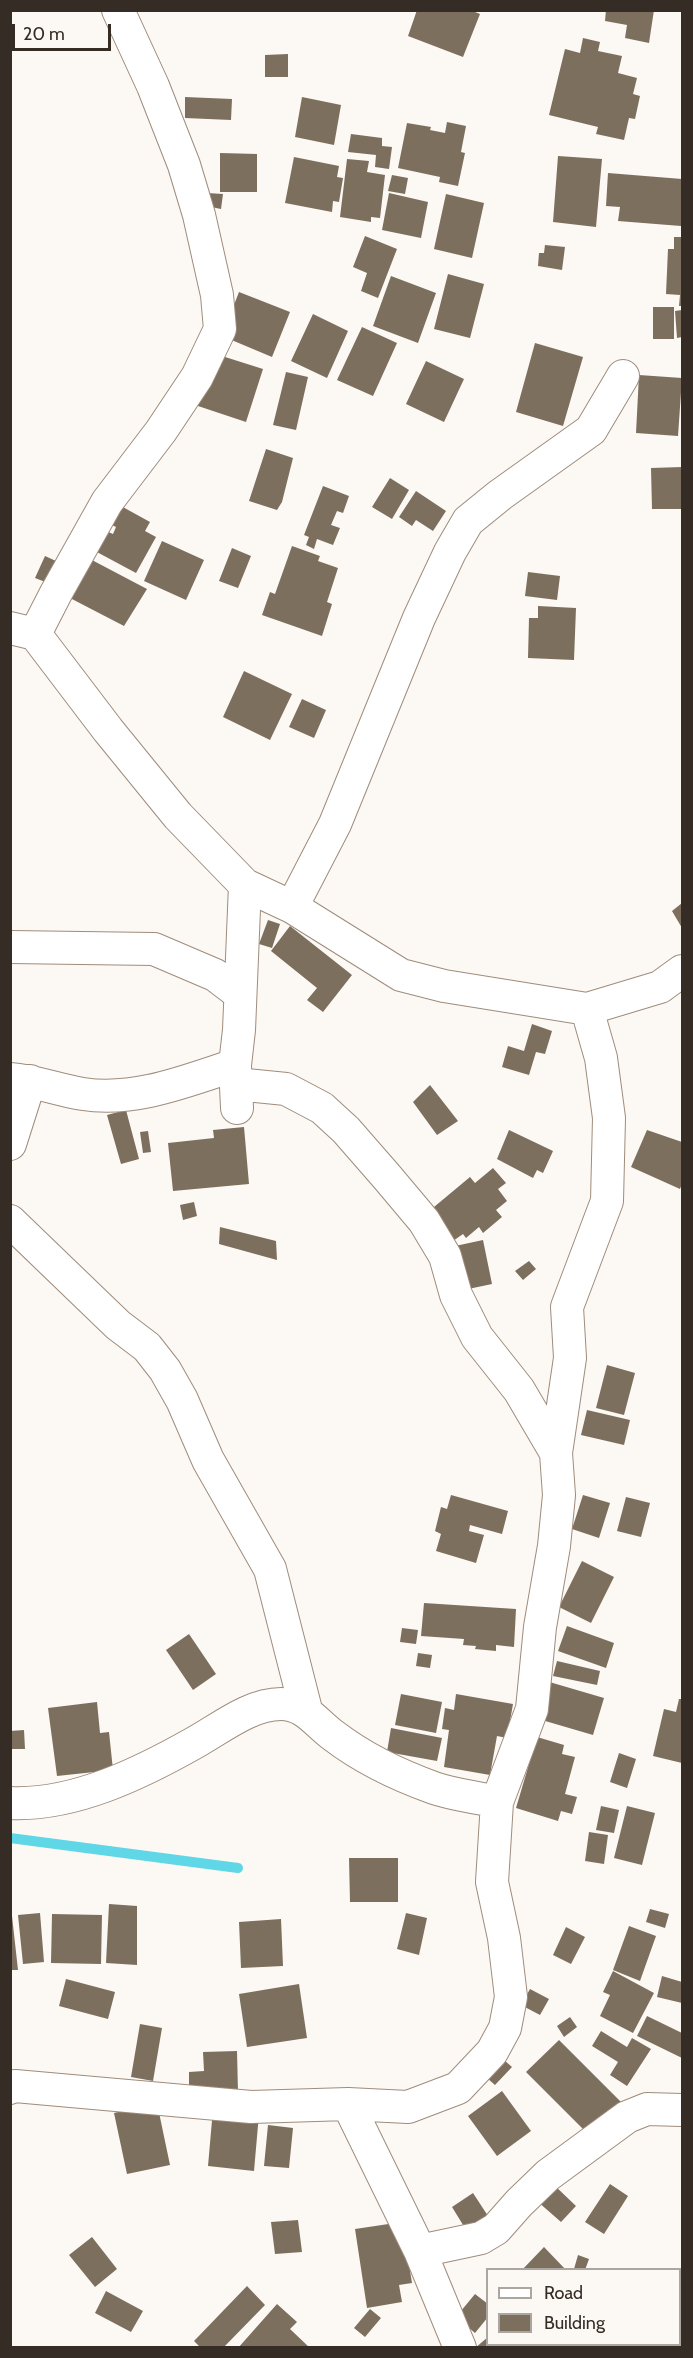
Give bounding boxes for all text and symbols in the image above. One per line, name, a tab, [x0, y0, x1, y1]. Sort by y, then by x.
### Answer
scale bar	[15, 12, 114, 50]
text: 20 m	[23, 23, 65, 45]
legend	[486, 2268, 681, 2346]
text: Road	[544, 2282, 583, 2304]
text: Building	[544, 2312, 605, 2334]

